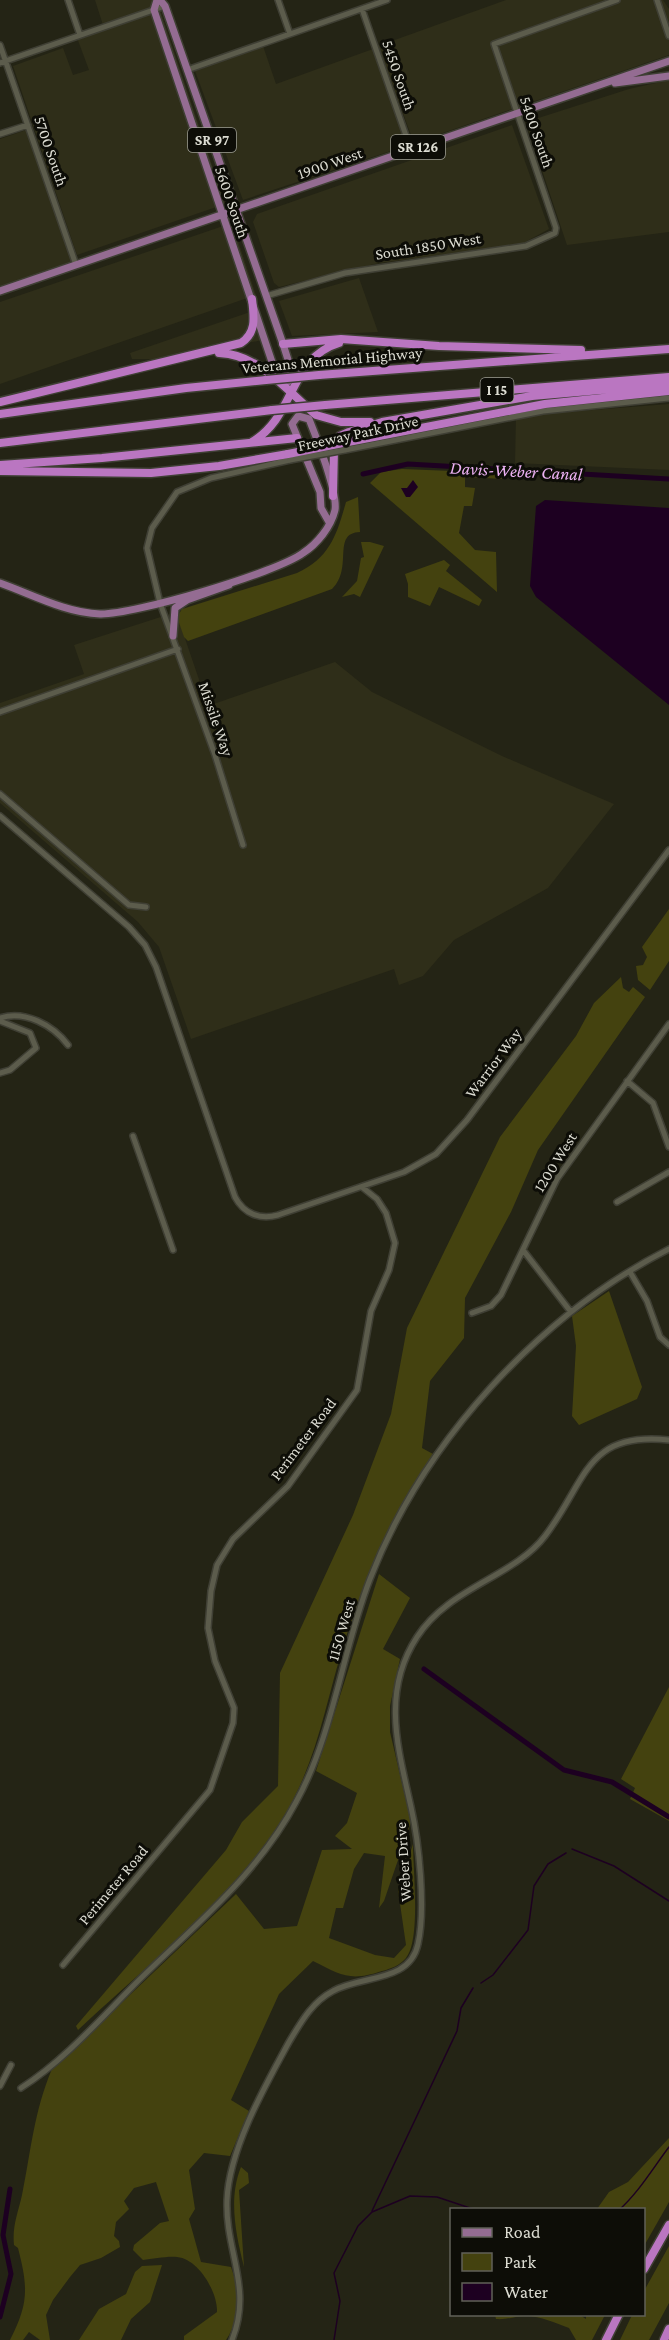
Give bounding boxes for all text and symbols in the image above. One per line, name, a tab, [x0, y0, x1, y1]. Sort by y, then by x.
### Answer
street label: 5450 South	[379, 38, 419, 113]
street label: 5400 South	[517, 94, 557, 170]
street label: 5700 South	[31, 114, 71, 189]
road number: SR 97	[188, 128, 236, 152]
road number: SR 126	[391, 135, 445, 159]
street label: 1900 West	[295, 144, 365, 182]
street label: 5600 South	[212, 164, 252, 240]
street label: South 1850 West	[374, 229, 483, 263]
street label: Veterans Memorial Highway	[241, 344, 424, 377]
road number: I 15	[480, 378, 514, 402]
street label: Freeway Park Drive	[296, 412, 420, 455]
water label: Davis-Weber Canal	[449, 458, 583, 484]
street label: Missile Way	[194, 680, 237, 759]
street label: Warrior Way	[461, 1025, 526, 1102]
street label: 1200 West	[530, 1129, 580, 1195]
street label: Perimeter Road	[267, 1394, 340, 1483]
street label: 1150 West	[324, 1597, 358, 1663]
street label: Weber Drive	[392, 1822, 414, 1902]
street label: Perimeter Road	[75, 1842, 151, 1928]
legend	[450, 2208, 645, 2316]
text: Road	[504, 2222, 541, 2242]
text: Park	[504, 2252, 536, 2272]
text: Water	[504, 2282, 549, 2302]

